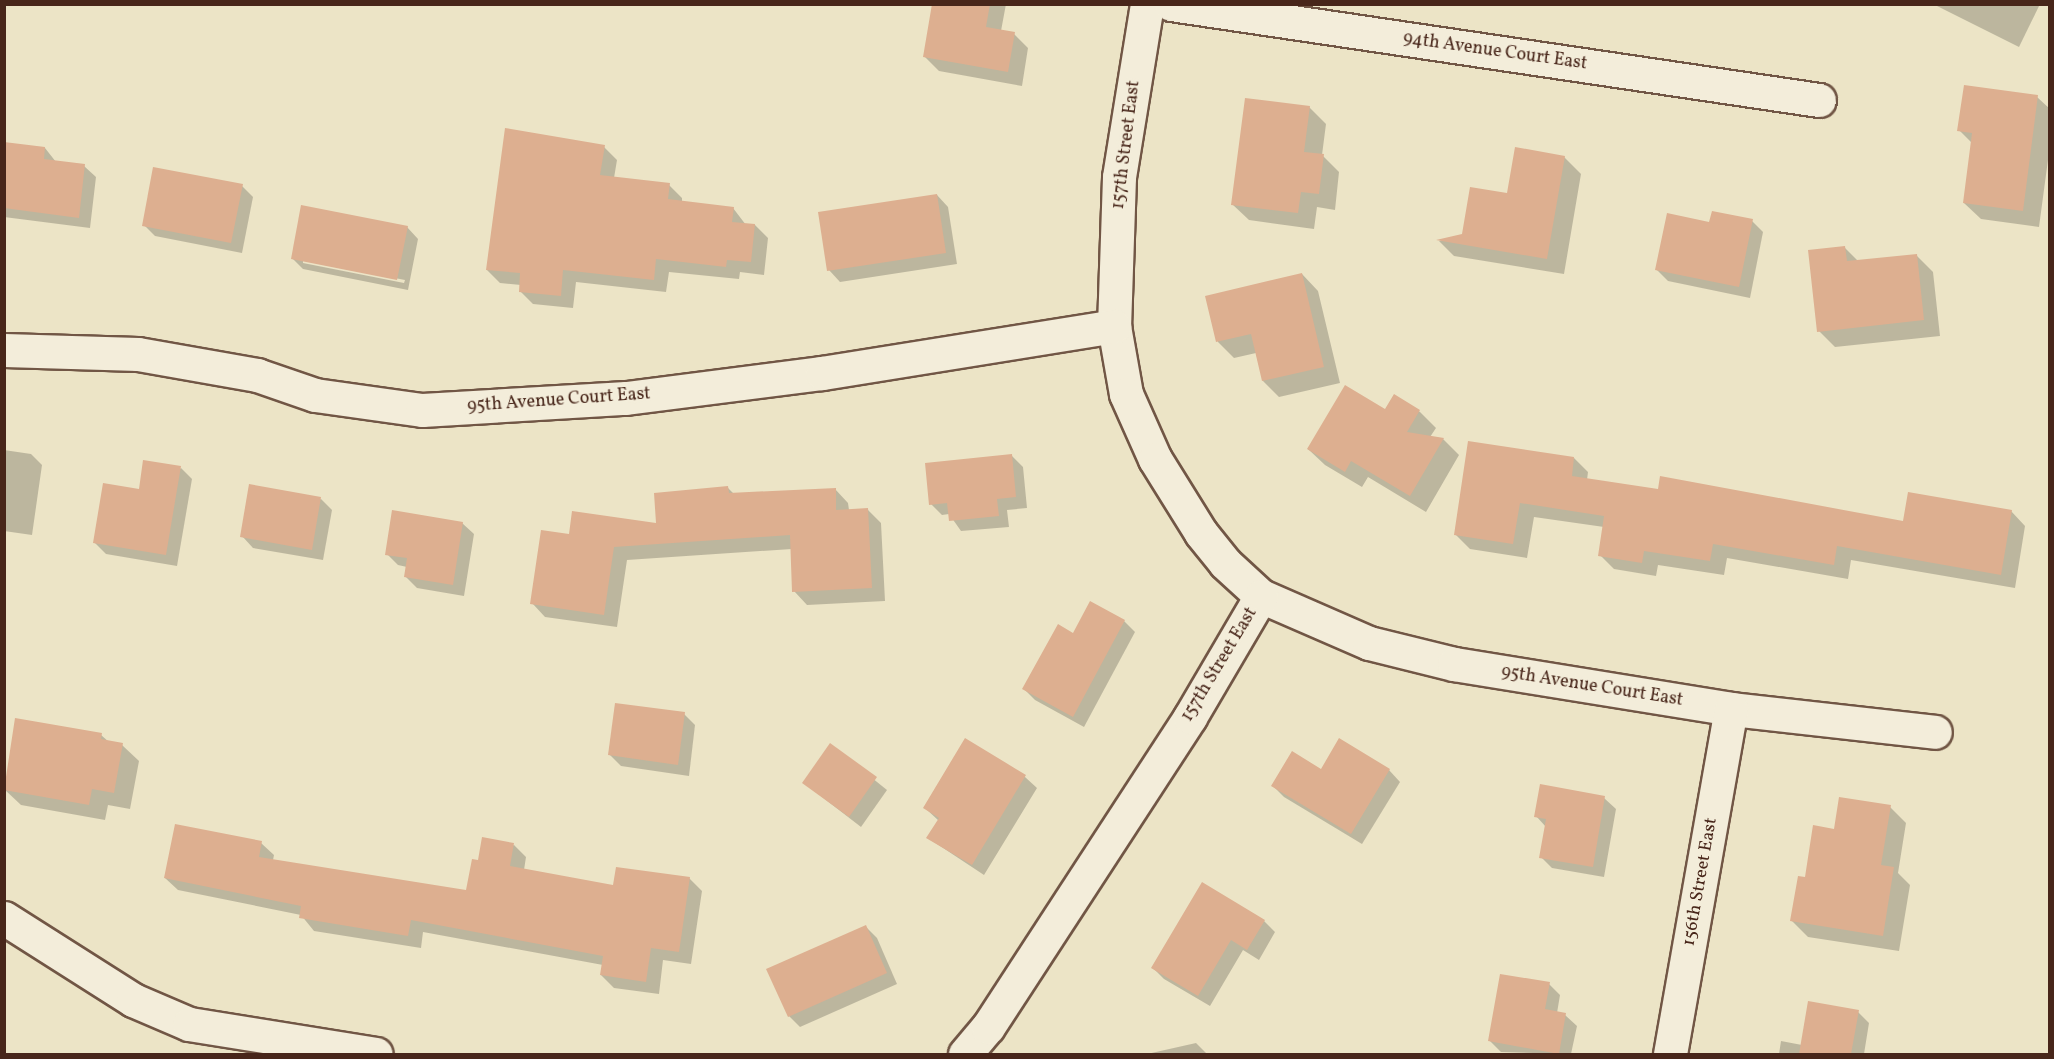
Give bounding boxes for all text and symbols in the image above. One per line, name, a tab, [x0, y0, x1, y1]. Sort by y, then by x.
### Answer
street label: 94th Avenue Court East	[1402, 28, 1588, 76]
street label: 157th Street East	[1108, 79, 1146, 211]
street label: 95th Avenue Court East	[467, 384, 651, 418]
street label: 157th Street East	[1177, 604, 1263, 726]
street label: 95th Avenue Court East	[1500, 662, 1684, 712]
street label: 156th Street East	[1679, 816, 1723, 948]

